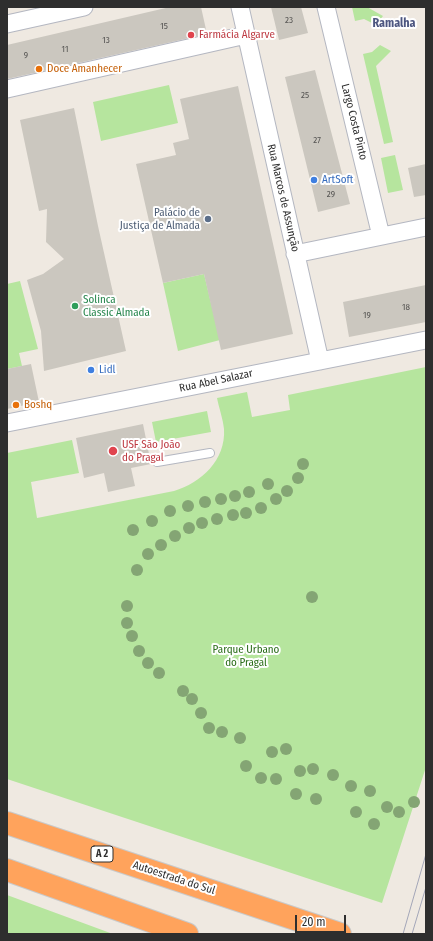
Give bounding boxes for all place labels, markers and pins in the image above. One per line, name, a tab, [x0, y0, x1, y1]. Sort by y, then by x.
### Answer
place label: Farmácia Algarve	[199, 28, 275, 42]
marker: Farmácia Algarve	[186, 30, 196, 40]
place label: Doce Amanhecer	[47, 62, 122, 76]
marker: Doce Amanhecer	[34, 64, 44, 74]
place label: ArtSoft	[322, 173, 353, 187]
marker: ArtSoft	[309, 175, 319, 185]
place label: Palácio de Justiça de Almada	[120, 206, 200, 232]
marker: Palácio de Justiça de Almada	[203, 214, 213, 224]
place label: Solinca Classic Almada	[83, 293, 150, 319]
marker: Solinca Classic Almada	[70, 301, 80, 311]
place label: Lidl	[99, 363, 115, 377]
marker: Lidl	[86, 365, 96, 375]
place label: Boshq	[24, 398, 52, 412]
marker: Boshq	[11, 400, 21, 410]
place label: USF São João do Pragal	[122, 438, 180, 464]
marker: USF São João do Pragal	[107, 445, 119, 457]

